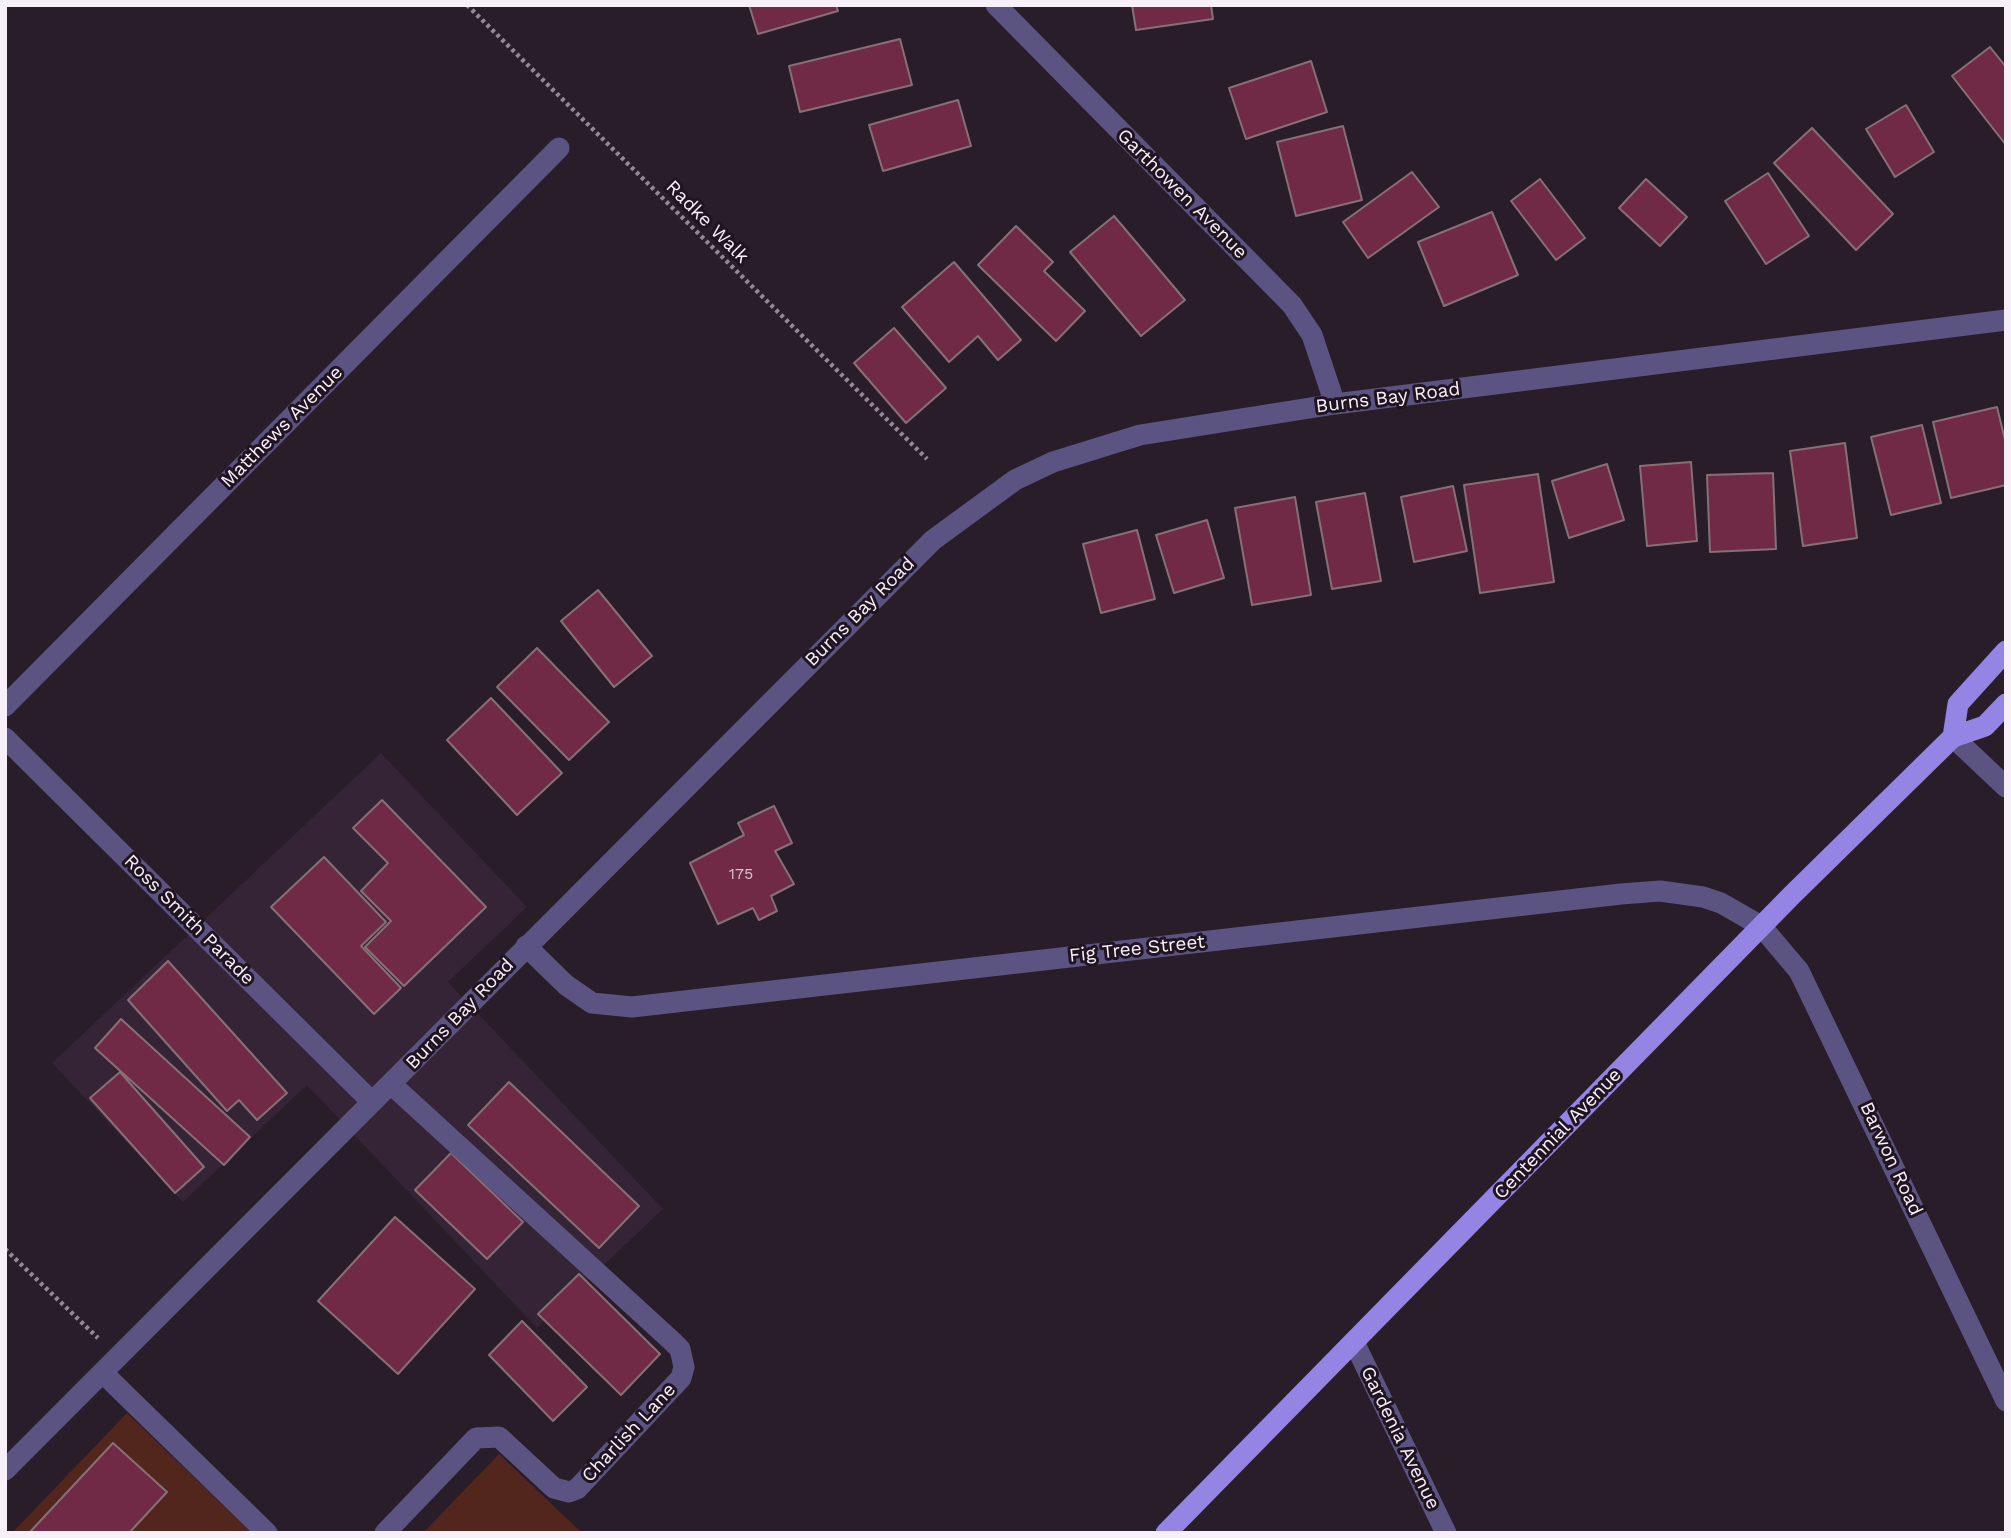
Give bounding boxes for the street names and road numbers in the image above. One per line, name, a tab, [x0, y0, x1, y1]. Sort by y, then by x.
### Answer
street label: Garthowen Avenue	[1112, 124, 1252, 264]
street label: Radke Walk	[661, 176, 753, 268]
street label: Matthews Avenue	[216, 361, 348, 493]
street label: Burns Bay Road	[1314, 378, 1462, 418]
street label: Burns Bay Road	[801, 553, 919, 671]
street label: Ross Smith Parade	[119, 850, 259, 990]
street label: Fig Tree Street	[1068, 931, 1206, 967]
street label: Burns Bay Road	[401, 954, 519, 1074]
street label: Centennial Avenue	[1490, 1064, 1626, 1204]
street label: Barwon Road	[1855, 1099, 1927, 1219]
street label: Gardenia Avenue	[1356, 1363, 1444, 1513]
street label: Charlish Lane	[577, 1379, 681, 1487]

